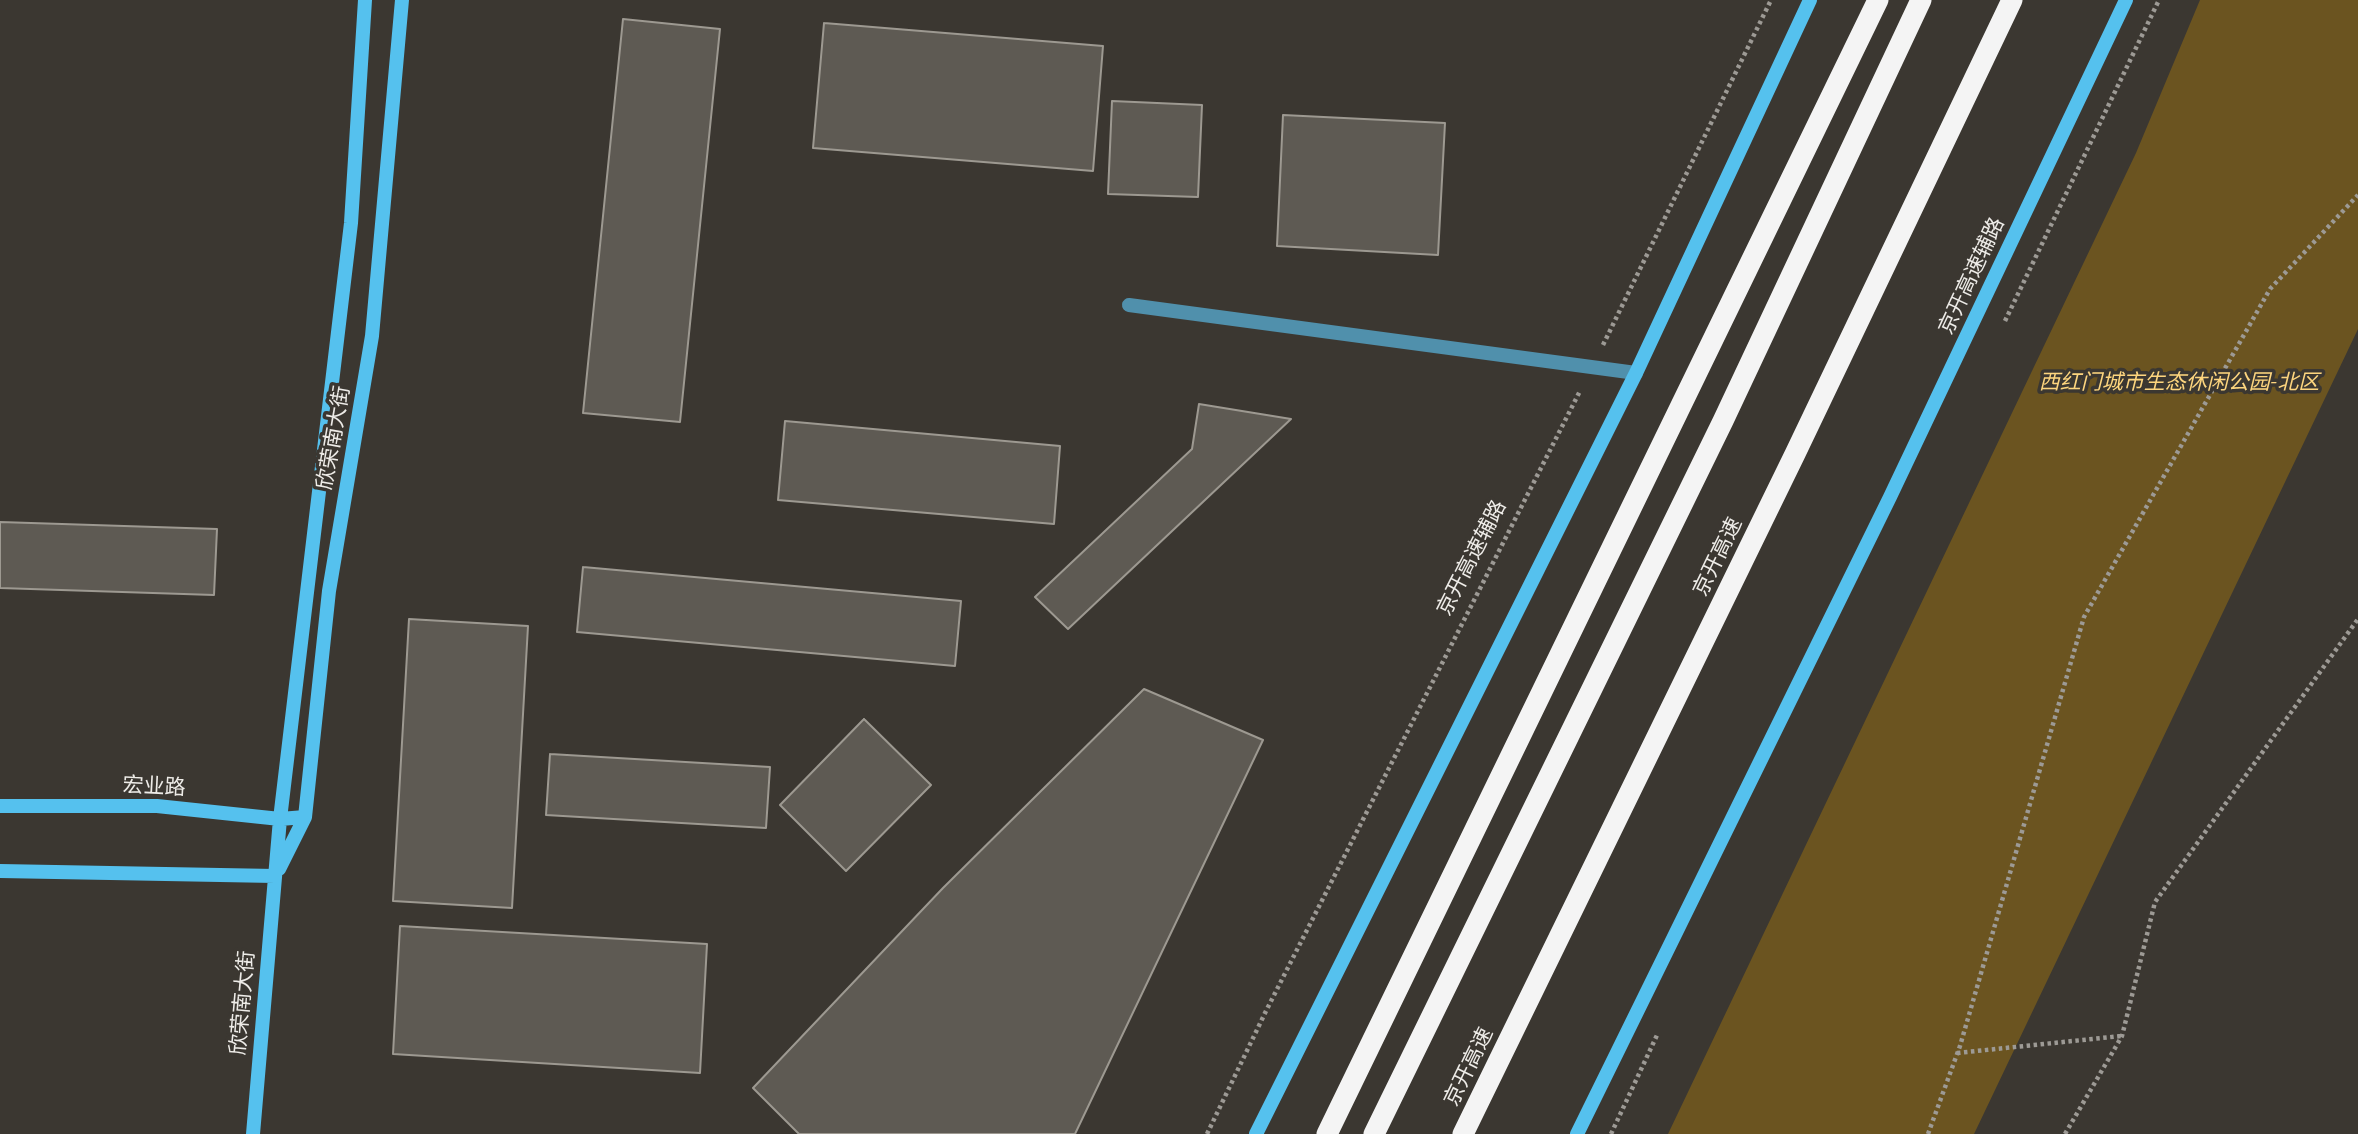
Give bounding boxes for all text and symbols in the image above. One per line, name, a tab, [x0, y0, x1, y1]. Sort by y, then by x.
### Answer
street label: 京开高速辅路	[1934, 214, 2010, 338]
park label: 西红门城市生态休闲公园-北区	[2039, 370, 2319, 396]
street label: 欣荣南大街	[312, 384, 356, 492]
street label: 京开高速辅路	[1432, 496, 1512, 620]
street label: 京开高速	[1688, 514, 1748, 600]
street label: 宏业路	[122, 773, 186, 801]
street label: 欣荣南大街	[226, 950, 260, 1056]
street label: 京开高速	[1439, 1024, 1499, 1110]

